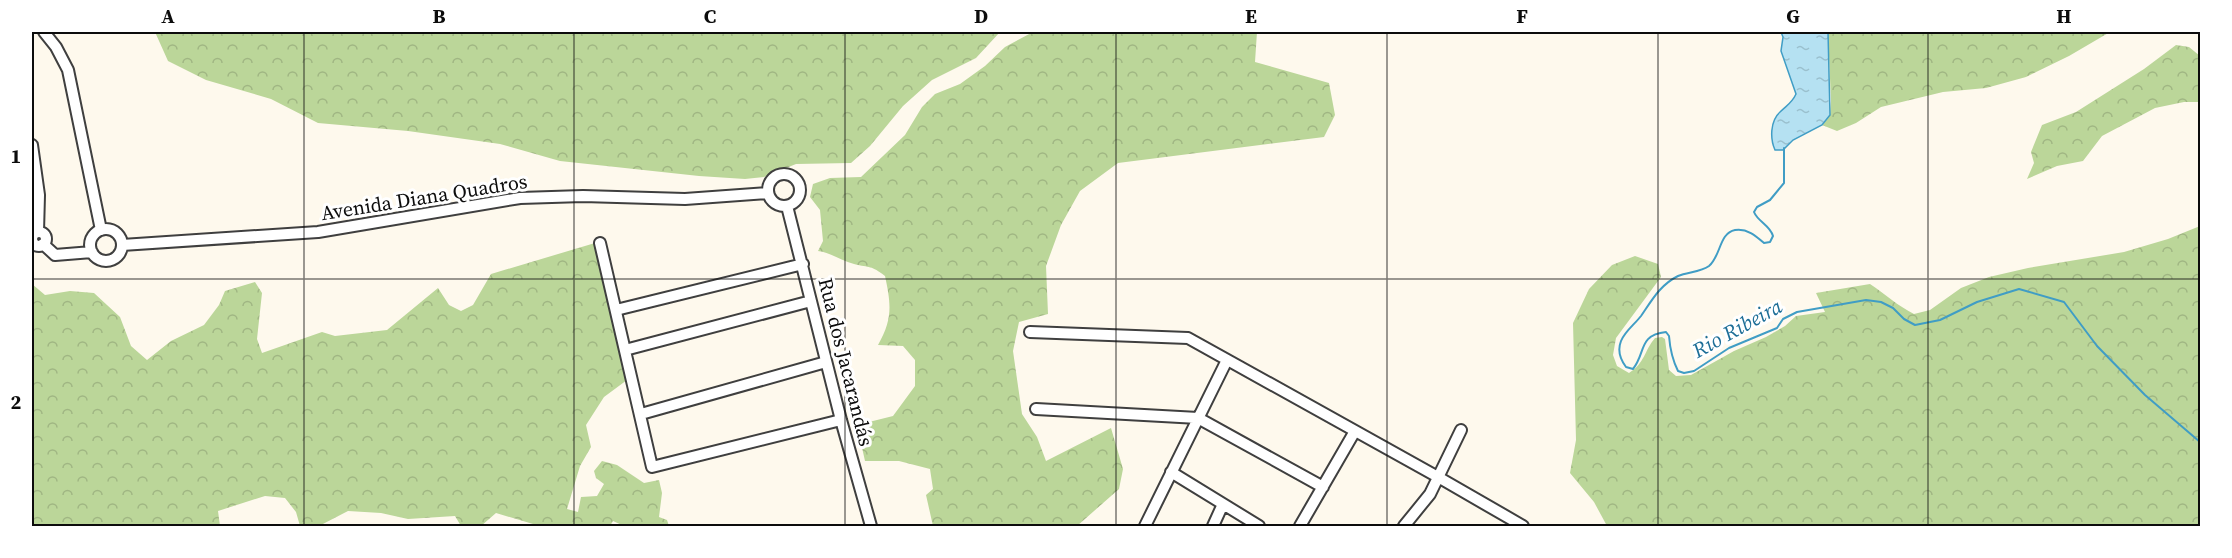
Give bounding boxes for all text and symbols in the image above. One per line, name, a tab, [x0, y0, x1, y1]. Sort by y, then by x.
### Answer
text: A	[161, 2, 175, 30]
text: B	[432, 2, 446, 30]
text: C	[704, 2, 716, 30]
text: D	[974, 2, 988, 30]
text: E	[1245, 2, 1257, 30]
text: F	[1516, 2, 1528, 30]
text: G	[1786, 2, 1800, 30]
text: H	[2056, 2, 2072, 30]
text: 1	[11, 142, 21, 170]
street label: Avenida Diana Quadros	[319, 167, 529, 227]
street label: Rua dos Jacarandás	[812, 275, 880, 449]
water label: Rio Ribeira	[1686, 291, 1787, 365]
text: 2	[11, 388, 22, 416]

